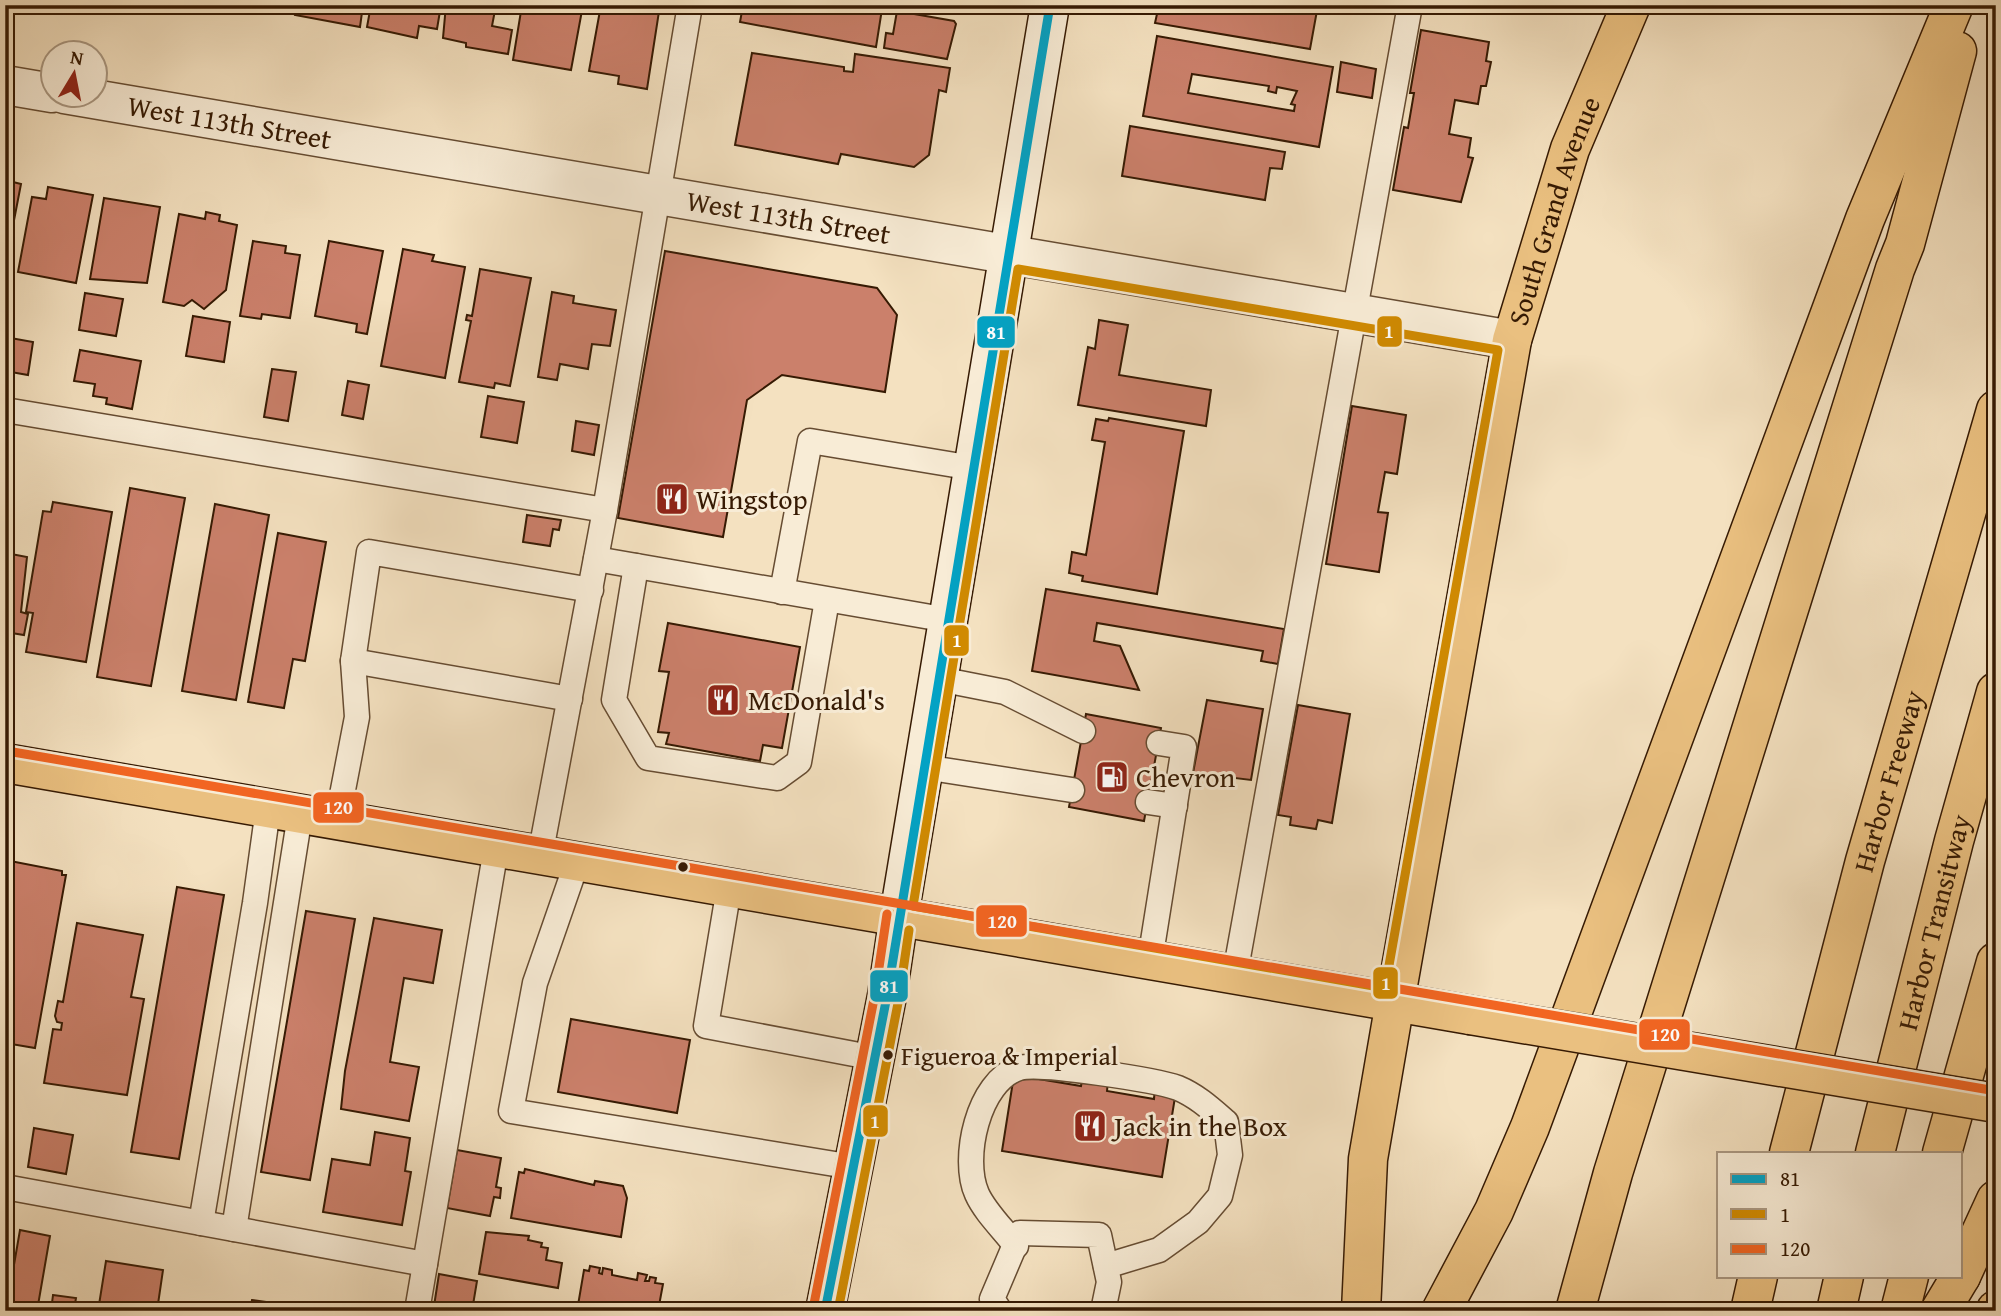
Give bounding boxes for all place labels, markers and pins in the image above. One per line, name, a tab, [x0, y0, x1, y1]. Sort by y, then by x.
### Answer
place label: Wingstop	[696, 478, 808, 519]
restaurant icon: Wingstop	[653, 480, 691, 518]
place label: McDonald's	[748, 679, 885, 720]
restaurant icon: McDonald's	[704, 681, 742, 719]
place label: Chevron	[1136, 756, 1235, 797]
fuel station icon: Chevron	[1093, 758, 1131, 796]
unlabelled marker	[676, 860, 690, 874]
place label: Figueroa & Imperial	[901, 1036, 1118, 1075]
marker: Figueroa & Imperial	[881, 1048, 895, 1062]
place label: Jack in the Box	[1111, 1105, 1288, 1146]
restaurant icon: Jack in the Box	[1071, 1107, 1109, 1145]

